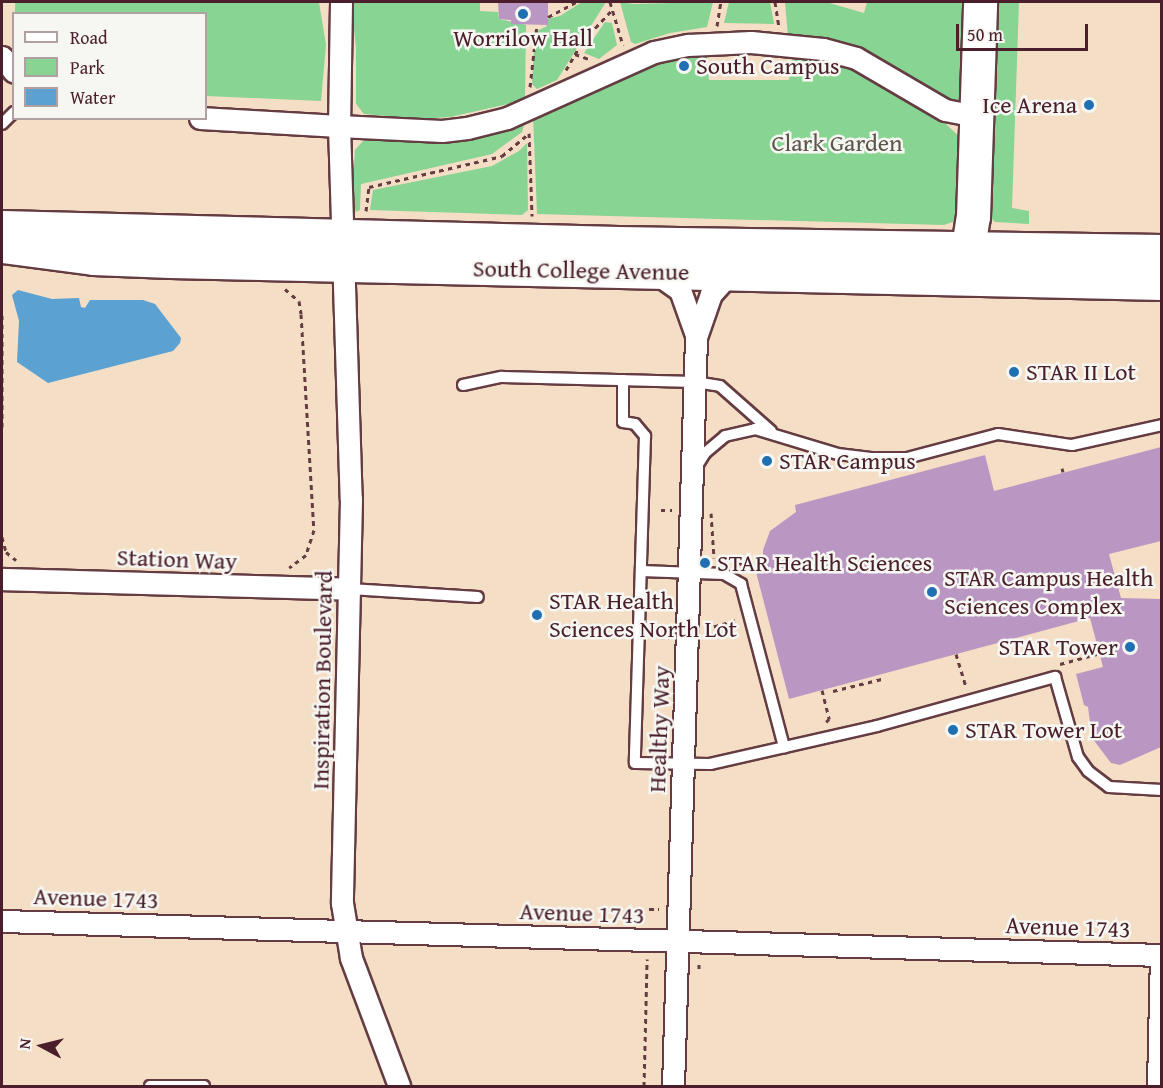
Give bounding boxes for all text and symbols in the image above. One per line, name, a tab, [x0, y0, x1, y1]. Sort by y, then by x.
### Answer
marker: Worrilow Hall	[516, 7, 530, 21]
legend	[12, 12, 207, 120]
scale bar	[959, 12, 1091, 50]
text: 50 m	[967, 21, 1003, 48]
text: Road	[70, 24, 108, 51]
place label: Worrilow Hall	[453, 24, 593, 52]
place label: South Campus	[696, 52, 840, 80]
text: Park	[70, 54, 105, 81]
marker: South Campus	[677, 59, 691, 73]
text: Water	[70, 84, 115, 111]
place label: Ice Arena	[982, 91, 1077, 119]
marker: Ice Arena	[1082, 98, 1096, 112]
park label: Clark Garden	[771, 129, 903, 157]
street label: South College Avenue	[473, 254, 689, 286]
place label: STAR II Lot	[1026, 358, 1136, 386]
marker: STAR II Lot	[1007, 365, 1021, 379]
place label: STAR Campus	[779, 447, 916, 475]
marker: STAR Campus	[760, 454, 774, 468]
street label: Station Way	[116, 543, 238, 575]
place label: STAR Health Sciences	[717, 549, 932, 577]
marker: STAR Health Sciences	[698, 556, 712, 570]
place label: STAR Campus Health Sciences Complex	[944, 564, 1153, 620]
street label: Inspiration Boulevard	[306, 570, 338, 790]
marker: STAR Campus Health Sciences Complex	[925, 585, 939, 599]
place label: STAR Health Sciences North Lot	[549, 587, 737, 643]
marker: STAR Health Sciences North Lot	[530, 608, 544, 622]
place label: STAR Tower	[998, 633, 1118, 661]
marker: STAR Tower	[1123, 640, 1137, 654]
street label: Healthy Way	[642, 665, 676, 793]
place label: STAR Tower Lot	[965, 716, 1122, 744]
marker: STAR Tower Lot	[946, 723, 960, 737]
street label: Avenue 1743	[33, 881, 159, 915]
street label: Avenue 1743	[519, 896, 645, 930]
street label: Avenue 1743	[1005, 910, 1131, 944]
north arrow	[12, 1016, 72, 1076]
text: N	[12, 1037, 37, 1051]

